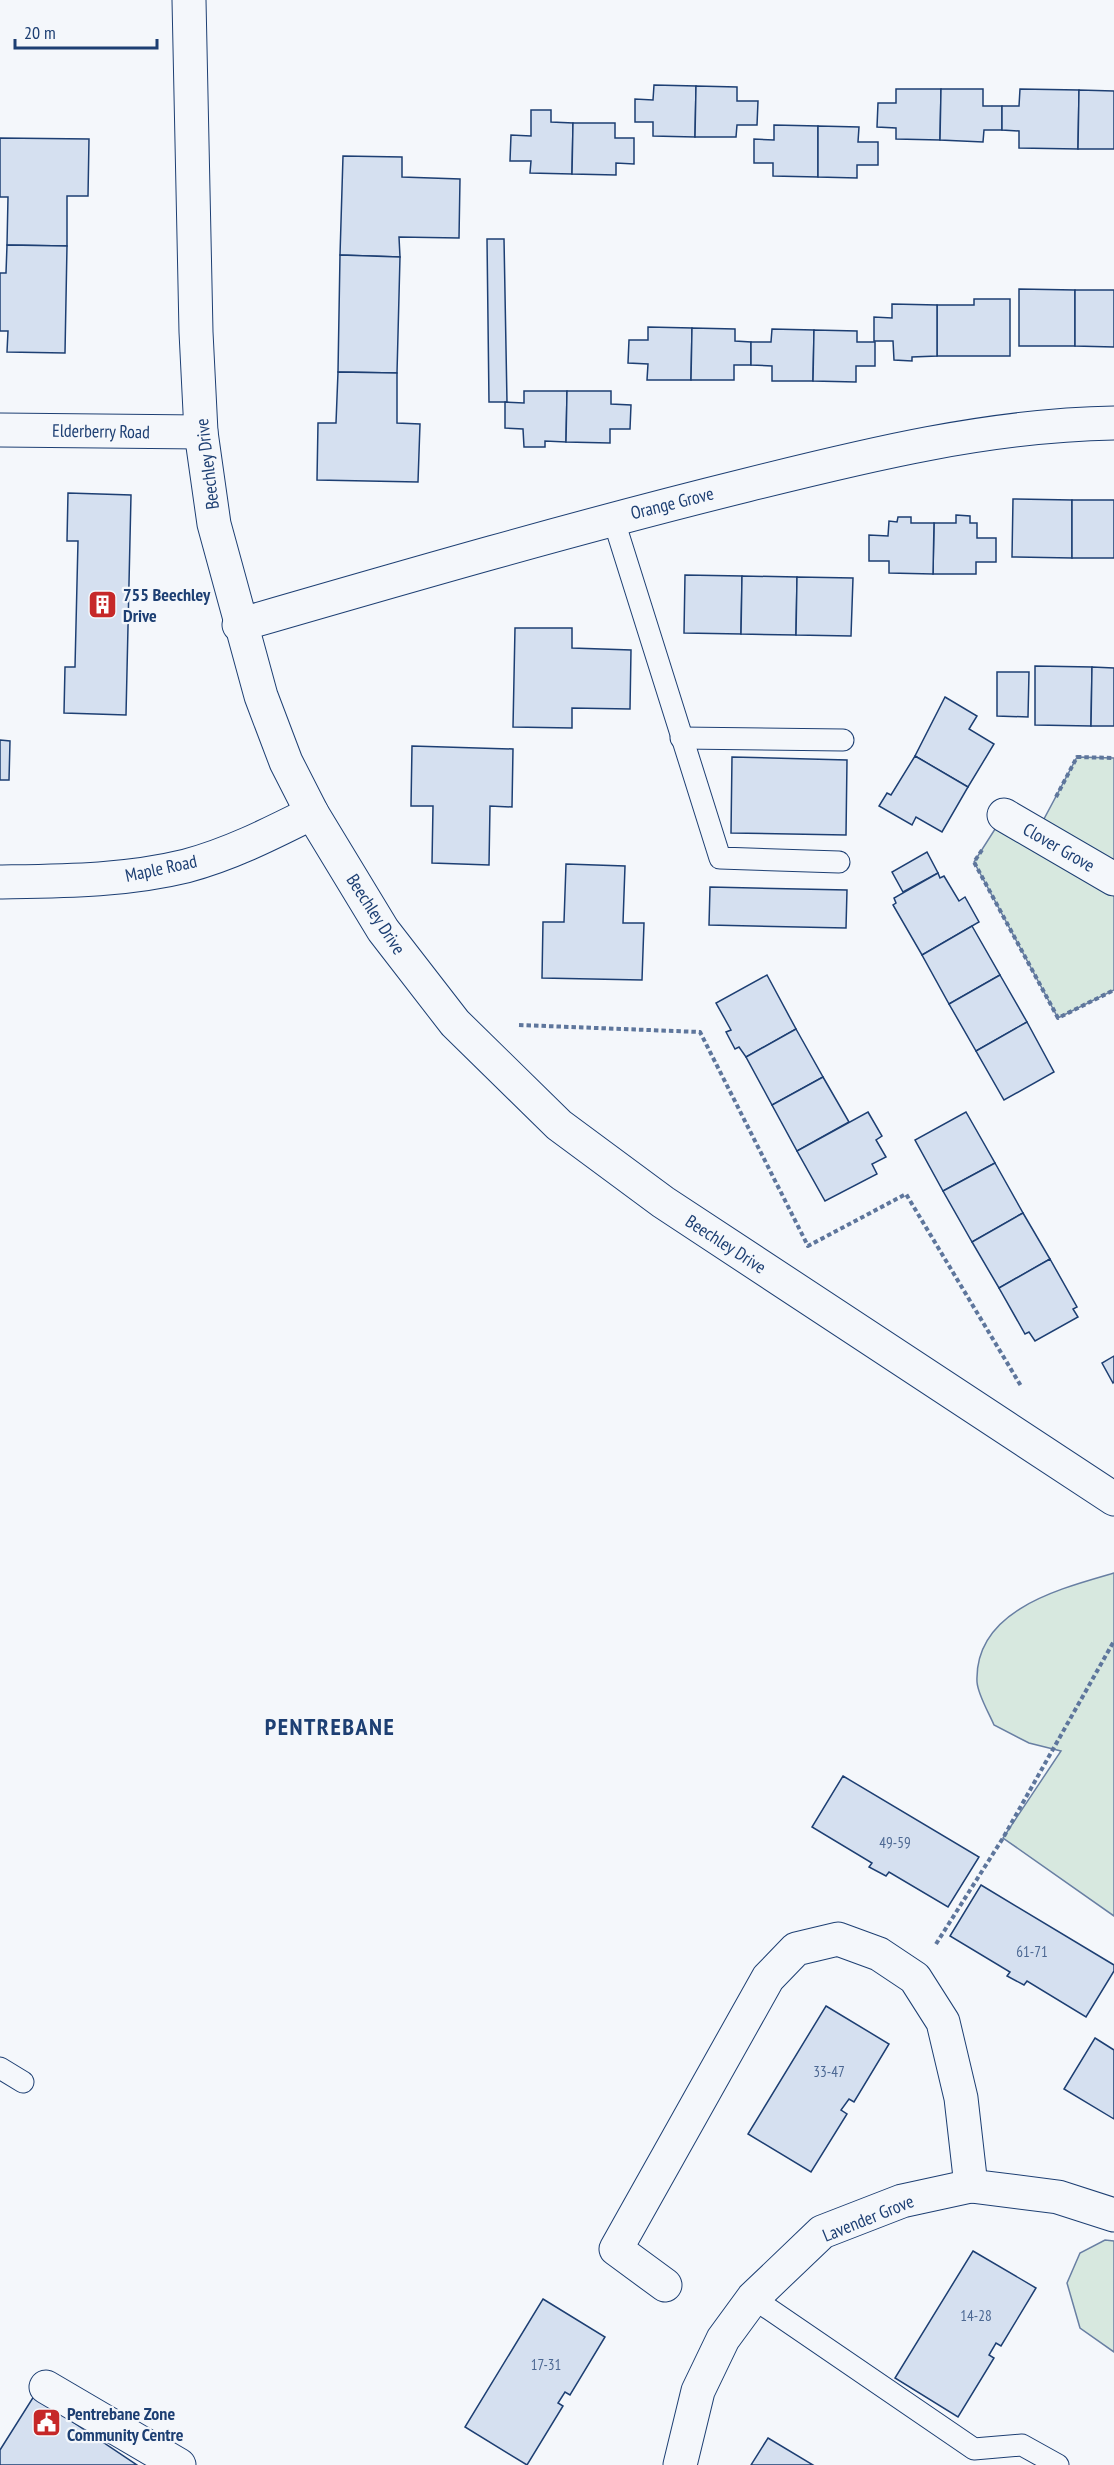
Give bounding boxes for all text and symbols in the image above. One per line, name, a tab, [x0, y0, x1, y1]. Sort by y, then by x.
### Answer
scale bar	[15, 12, 158, 50]
text: 20 m	[24, 21, 56, 44]
street label: Beechley Drive	[190, 417, 224, 511]
street label: Elderberry Road	[52, 419, 150, 443]
street label: Orange Grove	[628, 482, 716, 524]
place label: 755 Beechley Drive	[123, 583, 211, 627]
building icon: 755 Beechley Drive	[86, 588, 118, 620]
street label: Clover Grove	[1019, 817, 1099, 877]
street label: Maple Road	[123, 849, 199, 887]
street label: Beechley Drive	[341, 869, 411, 959]
street label: Beechley Drive	[681, 1209, 771, 1279]
district label: PENTREBANE	[265, 1711, 395, 1742]
house number: 49-59	[879, 1833, 911, 1852]
house number: 61-71	[1016, 1942, 1048, 1961]
house number: 33-47	[813, 2062, 845, 2081]
street label: Lavender Grove	[819, 2189, 917, 2247]
house number: 14-28	[960, 2306, 992, 2325]
house number: 17-31	[531, 2355, 561, 2374]
place label: Pentrebane Zone Community Centre	[67, 2402, 184, 2446]
public building icon: Pentrebane Zone Community Centre	[30, 2407, 62, 2439]

